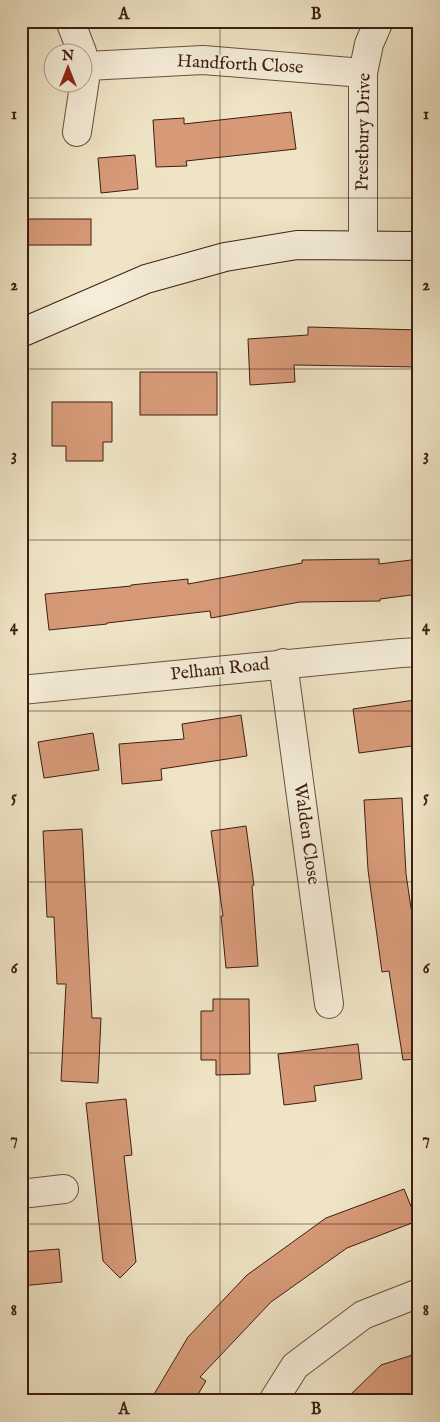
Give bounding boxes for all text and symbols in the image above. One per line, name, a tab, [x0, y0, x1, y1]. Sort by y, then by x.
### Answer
text: A	[118, 5, 131, 25]
text: B	[311, 5, 322, 25]
north arrow	[42, 42, 92, 92]
text: N	[61, 47, 74, 65]
street label: Handforth Close	[176, 50, 304, 80]
street label: Prestbury Drive	[351, 73, 377, 191]
text: 1	[11, 105, 17, 125]
text: 1	[423, 105, 429, 125]
text: 2	[10, 276, 18, 296]
text: 2	[422, 276, 430, 296]
text: 3	[11, 446, 17, 466]
text: 3	[423, 446, 429, 466]
text: 4	[10, 617, 19, 637]
text: 4	[422, 617, 431, 637]
street label: Pelham Road	[169, 653, 271, 687]
street label: Walden Close	[288, 782, 324, 886]
text: 5	[11, 788, 17, 808]
text: 5	[423, 788, 429, 808]
text: 6	[11, 959, 19, 979]
text: 6	[423, 959, 431, 979]
text: 7	[10, 1130, 18, 1150]
text: 7	[422, 1130, 430, 1150]
text: 8	[11, 1301, 17, 1321]
text: 8	[423, 1301, 429, 1321]
text: A	[118, 1400, 131, 1420]
text: B	[311, 1400, 322, 1420]

